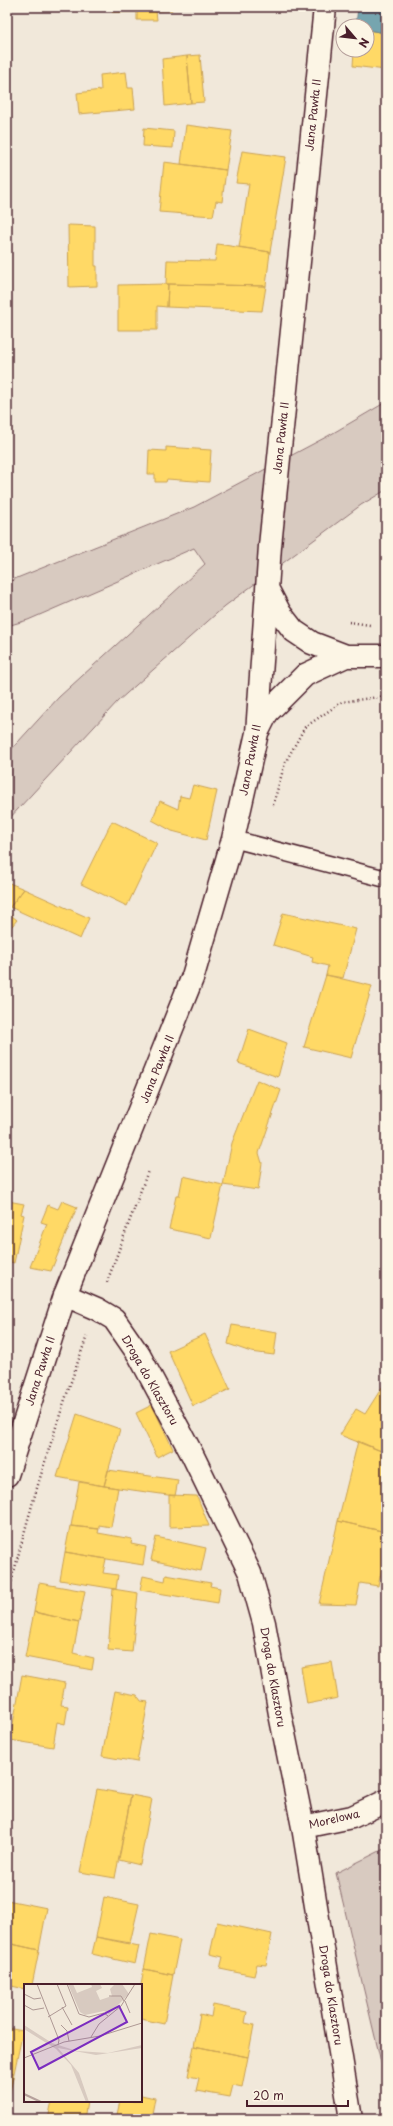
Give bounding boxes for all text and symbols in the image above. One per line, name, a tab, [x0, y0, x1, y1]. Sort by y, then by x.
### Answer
north arrow	[335, 18, 375, 58]
text: N	[355, 35, 374, 51]
street label: Jana Pawła II	[300, 78, 325, 152]
street label: Jana Pawła II	[268, 401, 293, 475]
street label: Jana Pawła II	[234, 723, 265, 797]
street label: Jana Pawła II	[135, 1032, 178, 1105]
street label: Droga do Klasztoru	[118, 1331, 183, 1428]
street label: Jana Pawła II	[20, 1334, 59, 1408]
street label: Droga do Klasztoru	[256, 1625, 291, 1728]
street label: Morelowa	[307, 1804, 361, 1833]
street label: Droga do Klasztoru	[315, 1943, 348, 2046]
inset map	[24, 1984, 142, 2102]
scale bar	[247, 2082, 348, 2108]
text: 20 m	[253, 2086, 284, 2104]

